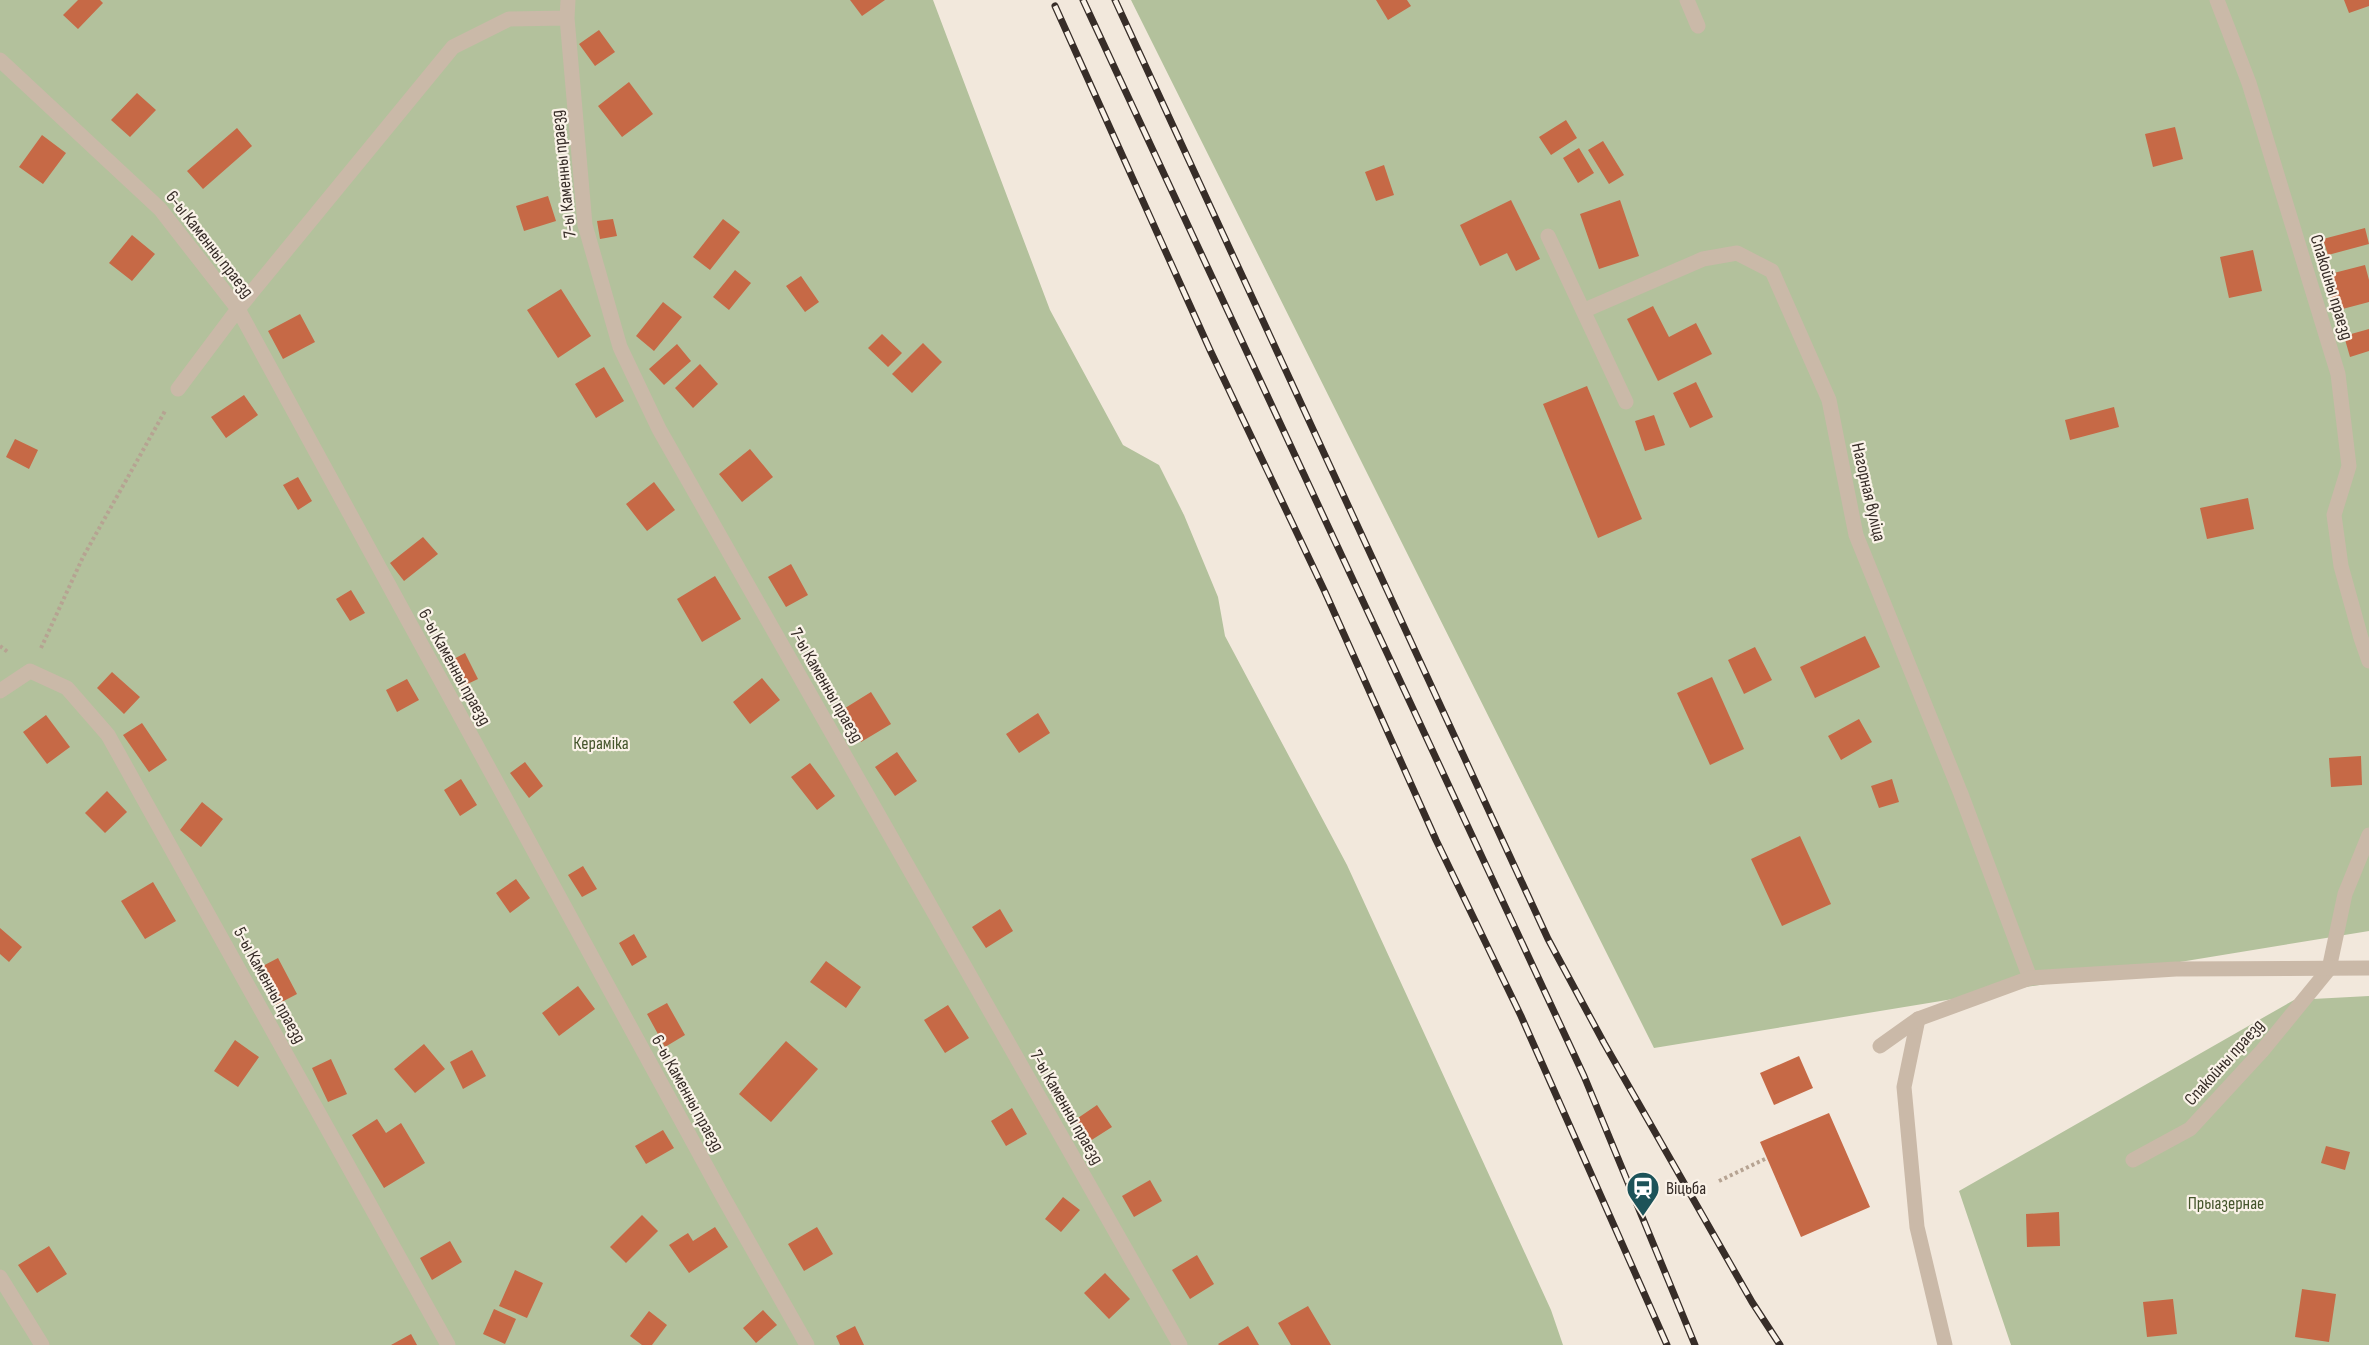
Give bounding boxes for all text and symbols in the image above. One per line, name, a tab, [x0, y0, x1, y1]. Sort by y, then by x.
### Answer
street label: 7-ы Каменны праезд	[546, 109, 581, 239]
street label: 6-ы Каменны праезд	[161, 187, 258, 302]
street label: Спакойны праезд	[2306, 232, 2357, 342]
street label: Нагорная вуліца	[1847, 441, 1890, 544]
street label: 6-ы Каменны праезд	[414, 605, 495, 729]
street label: 7-ы Каменны праезд	[785, 624, 868, 746]
park label: Кераміка	[573, 733, 629, 754]
street label: 5-ы Каменны праезд	[229, 924, 310, 1047]
street label: Спакойны праезд	[2180, 1015, 2269, 1110]
street label: 6-ы Каменны праезд	[647, 1031, 728, 1155]
street label: 7-ы Каменны праезд	[1025, 1046, 1108, 1168]
station icon: Віцьба	[1625, 1170, 1661, 1217]
place label: Віцьба	[1666, 1178, 1706, 1199]
park label: Прыазернае	[2188, 1193, 2264, 1214]

